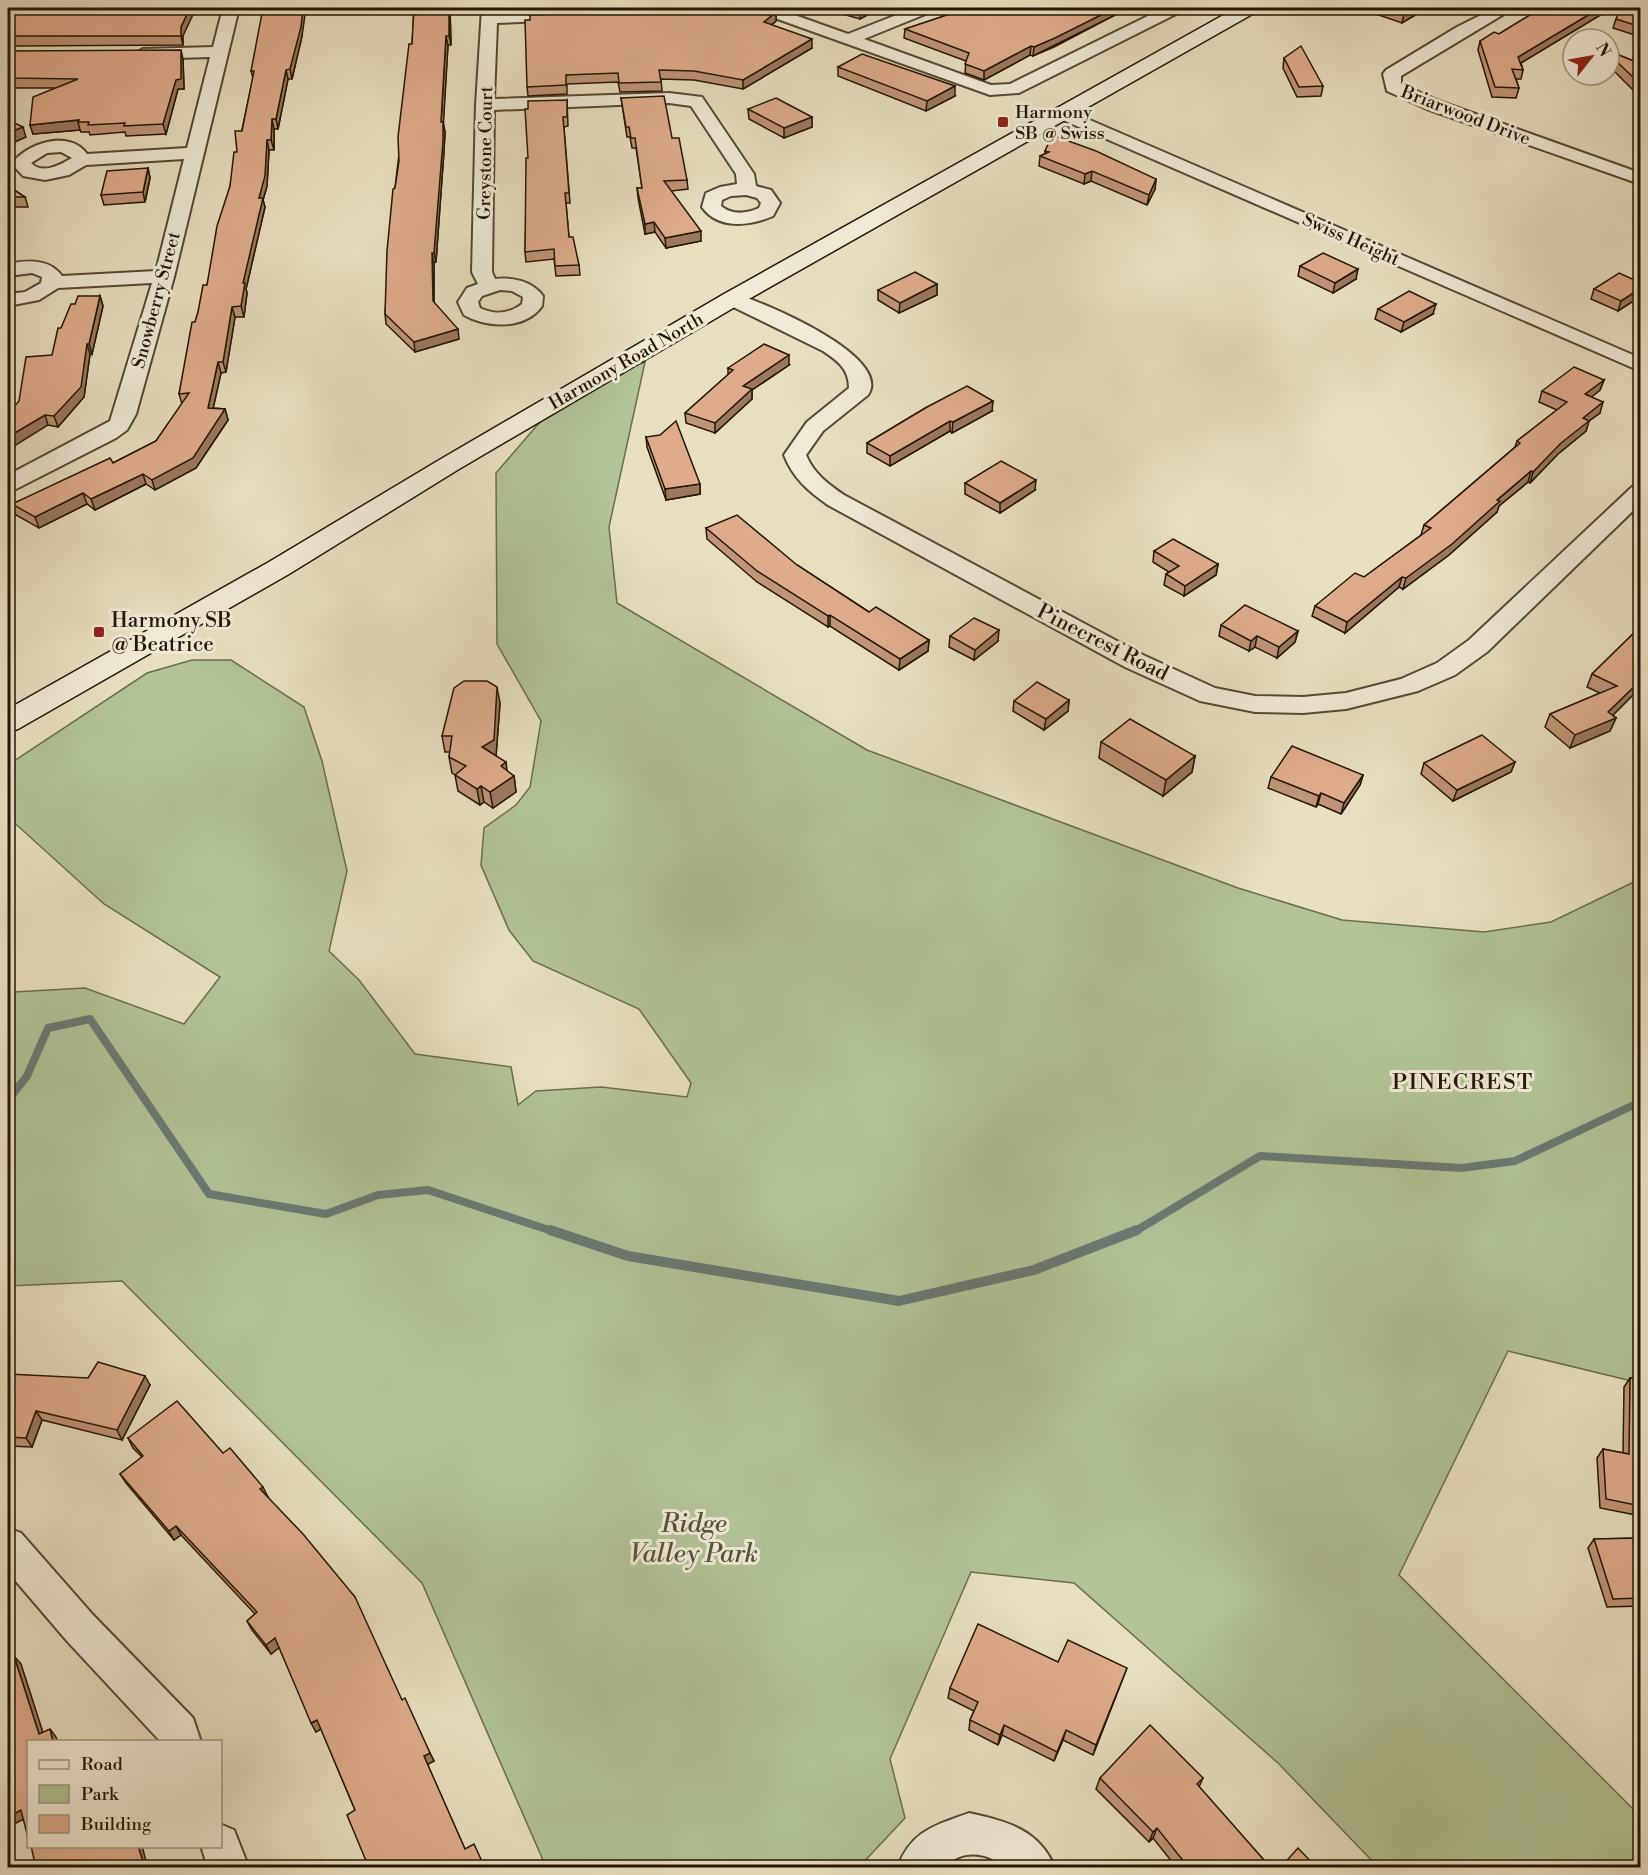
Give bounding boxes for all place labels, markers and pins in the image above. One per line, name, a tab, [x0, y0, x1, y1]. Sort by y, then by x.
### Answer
place label: Harmony SB @ Swiss	[1015, 101, 1105, 145]
marker: Harmony SB @ Swiss	[996, 115, 1010, 129]
place label: Harmony SB @ Beatrice	[111, 608, 232, 658]
marker: Harmony SB @ Beatrice	[92, 625, 106, 639]

